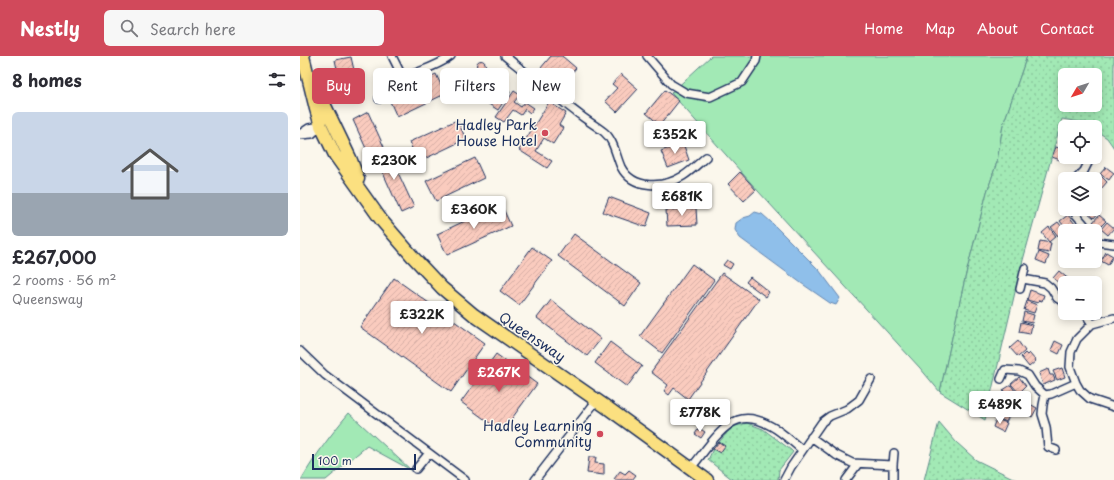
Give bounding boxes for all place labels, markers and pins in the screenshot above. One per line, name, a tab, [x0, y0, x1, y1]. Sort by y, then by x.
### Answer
place label: Hadley Park House Hotel	[455, 114, 537, 151]
pin: £352K	[647, 121, 703, 155]
marker: Hadley Park House Hotel	[540, 128, 550, 138]
pin: £230K	[366, 147, 422, 181]
pin: £681K	[654, 183, 710, 217]
pin: £360K	[446, 196, 502, 230]
pin: £322K	[394, 301, 450, 335]
pin: £267K	[471, 359, 527, 393]
pin: £489K	[972, 391, 1028, 425]
pin: £778K	[672, 399, 728, 433]
place label: Hadley Learning Community	[483, 415, 592, 452]
marker: Hadley Learning Community	[595, 429, 605, 439]

